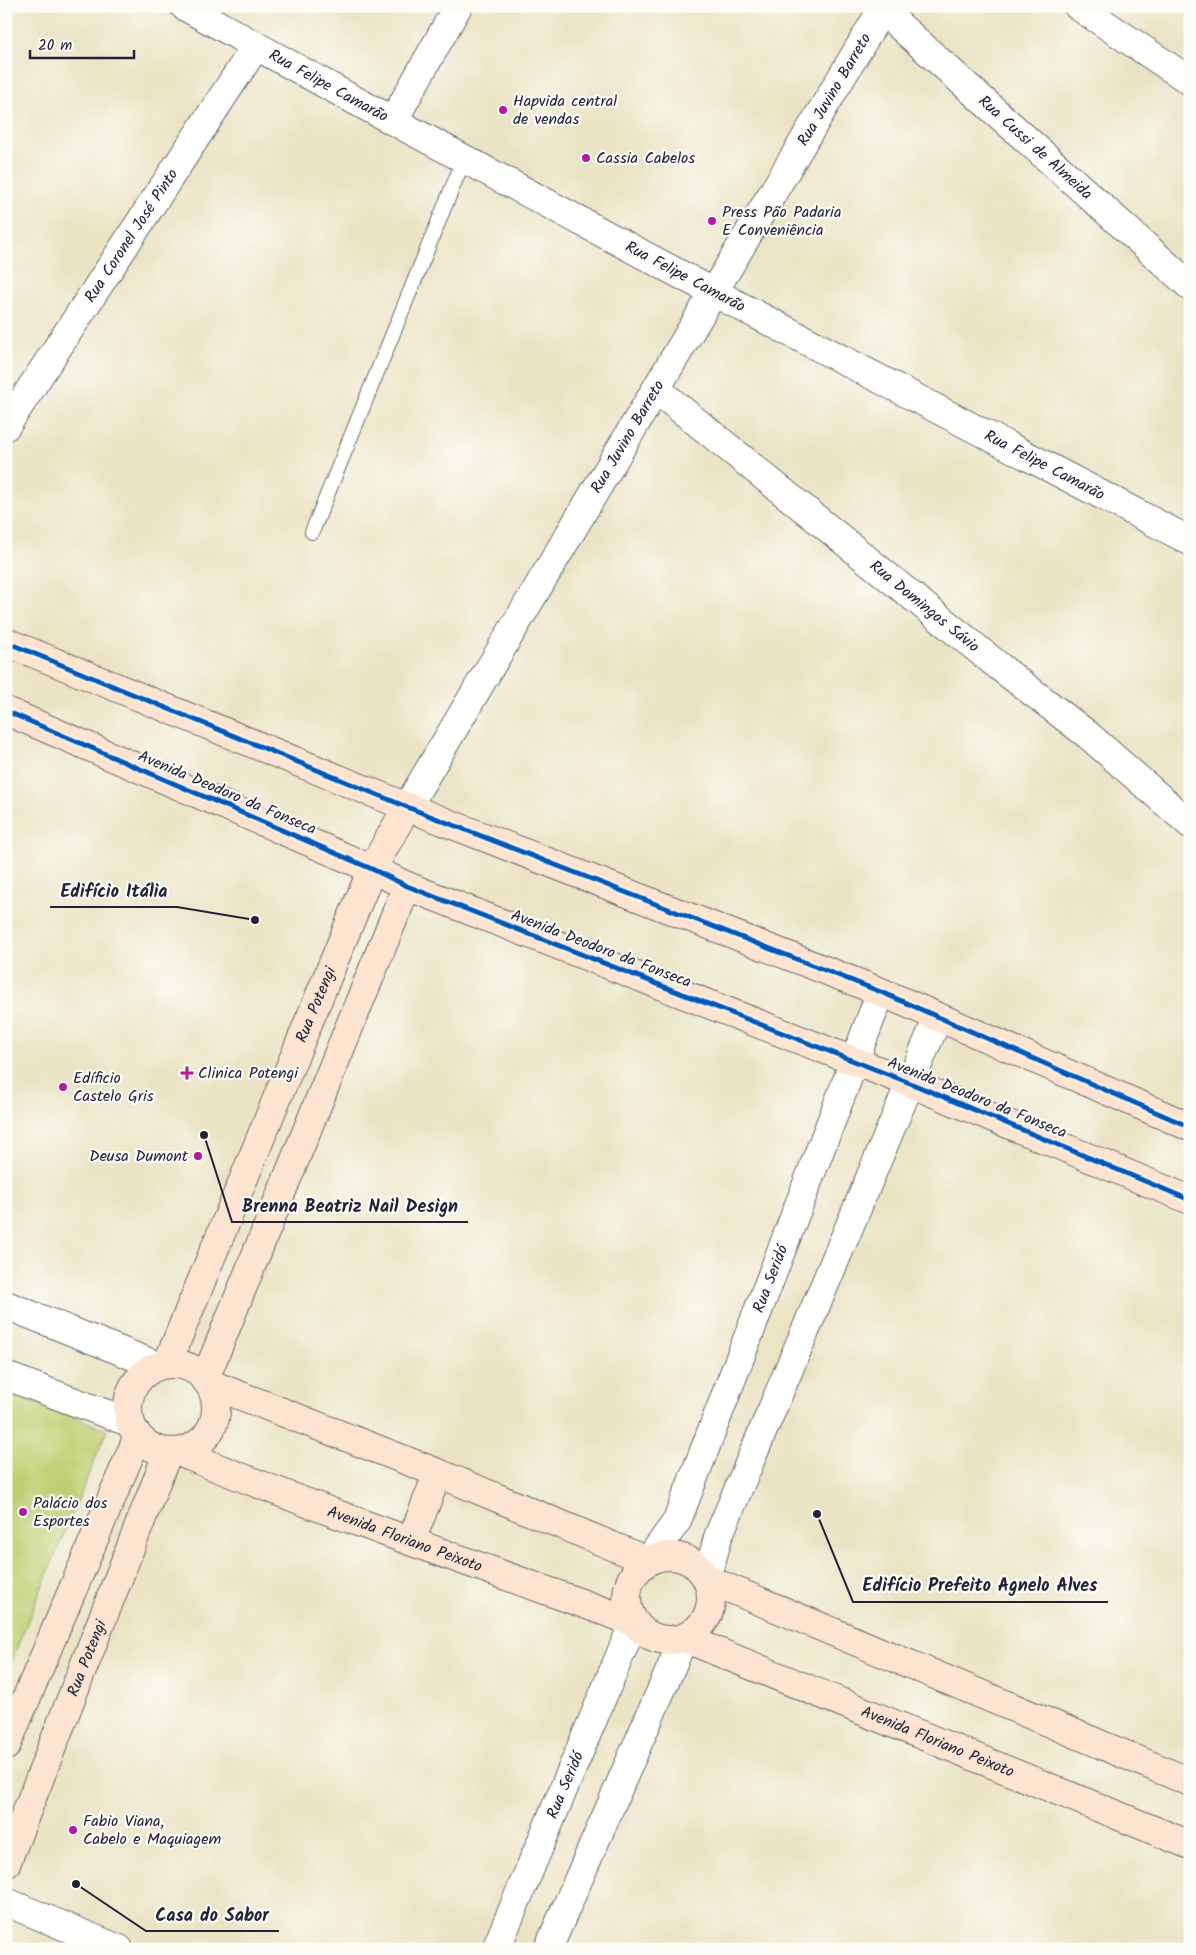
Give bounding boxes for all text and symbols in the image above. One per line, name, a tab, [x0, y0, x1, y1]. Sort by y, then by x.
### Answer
scale bar	[30, 28, 134, 60]
street label: Rua Juvino Barreto	[791, 28, 878, 151]
text: 20 m	[38, 34, 72, 58]
street label: Rua Felipe Camarão	[264, 43, 393, 129]
place label: Hapvida central de vendas	[513, 89, 617, 132]
street label: Rua Cussi de Almeida	[972, 89, 1098, 206]
marker: Hapvida central de vendas	[497, 104, 509, 116]
place label: Cassia Cabelos	[596, 146, 695, 171]
marker: Cassia Cabelos	[580, 152, 592, 164]
street label: Rua Coronel José Pinto	[78, 163, 185, 308]
place label: Press Pão Padaria E Conveniência	[722, 200, 841, 243]
marker: Press Pão Padaria E Conveniência	[706, 215, 718, 227]
street label: Rua Felipe Camarão	[620, 235, 750, 319]
street label: Rua Juvino Barreto	[584, 375, 671, 498]
street label: Rua Felipe Camarão	[980, 423, 1109, 507]
street label: Rua Domingos Sávio	[864, 554, 985, 659]
street label: Avenida Deodoro da Fonseca	[134, 744, 320, 842]
callout: Edifício Itália	[50, 874, 177, 907]
text: Edifício Itália	[60, 878, 168, 907]
street label: Avenida Deodoro da Fonseca	[507, 903, 695, 995]
street label: Rua Potengi	[289, 962, 343, 1046]
street label: Avenida Deodoro da Fonseca	[884, 1051, 1070, 1145]
place label: Clinica Potengi	[198, 1061, 299, 1086]
place label: Edíficio Castelo Gris	[73, 1066, 154, 1109]
marker: Clinica Potengi	[180, 1066, 194, 1080]
marker: Edíficio Castelo Gris	[57, 1081, 69, 1093]
place label: Deusa Dumont	[89, 1144, 189, 1169]
marker: Deusa Dumont	[192, 1150, 204, 1162]
callout: Brenna Beatriz Nail Design	[232, 1189, 468, 1222]
text: Brenna Beatriz Nail Design	[242, 1193, 458, 1222]
street label: Rua Seridó	[746, 1240, 795, 1316]
place label: Palácio dos Esportes	[33, 1491, 107, 1534]
street label: Avenida Floriano Peixoto	[324, 1499, 486, 1579]
marker: Palácio dos Esportes	[17, 1506, 29, 1518]
callout: Edifício Prefeito Agnelo Alves	[853, 1569, 1108, 1602]
text: Edifício Prefeito Agnelo Alves	[863, 1572, 1098, 1601]
street label: Rua Potengi	[61, 1615, 114, 1700]
street label: Avenida Floriano Peixoto	[857, 1699, 1018, 1784]
street label: Rua Seridó	[540, 1747, 591, 1823]
place label: Fabio Viana, Cabelo e Maquiagem	[83, 1809, 221, 1852]
marker: Fabio Viana, Cabelo e Maquiagem	[67, 1824, 79, 1836]
callout: Casa do Sabor	[146, 1898, 279, 1931]
text: Casa do Sabor	[155, 1902, 270, 1931]

